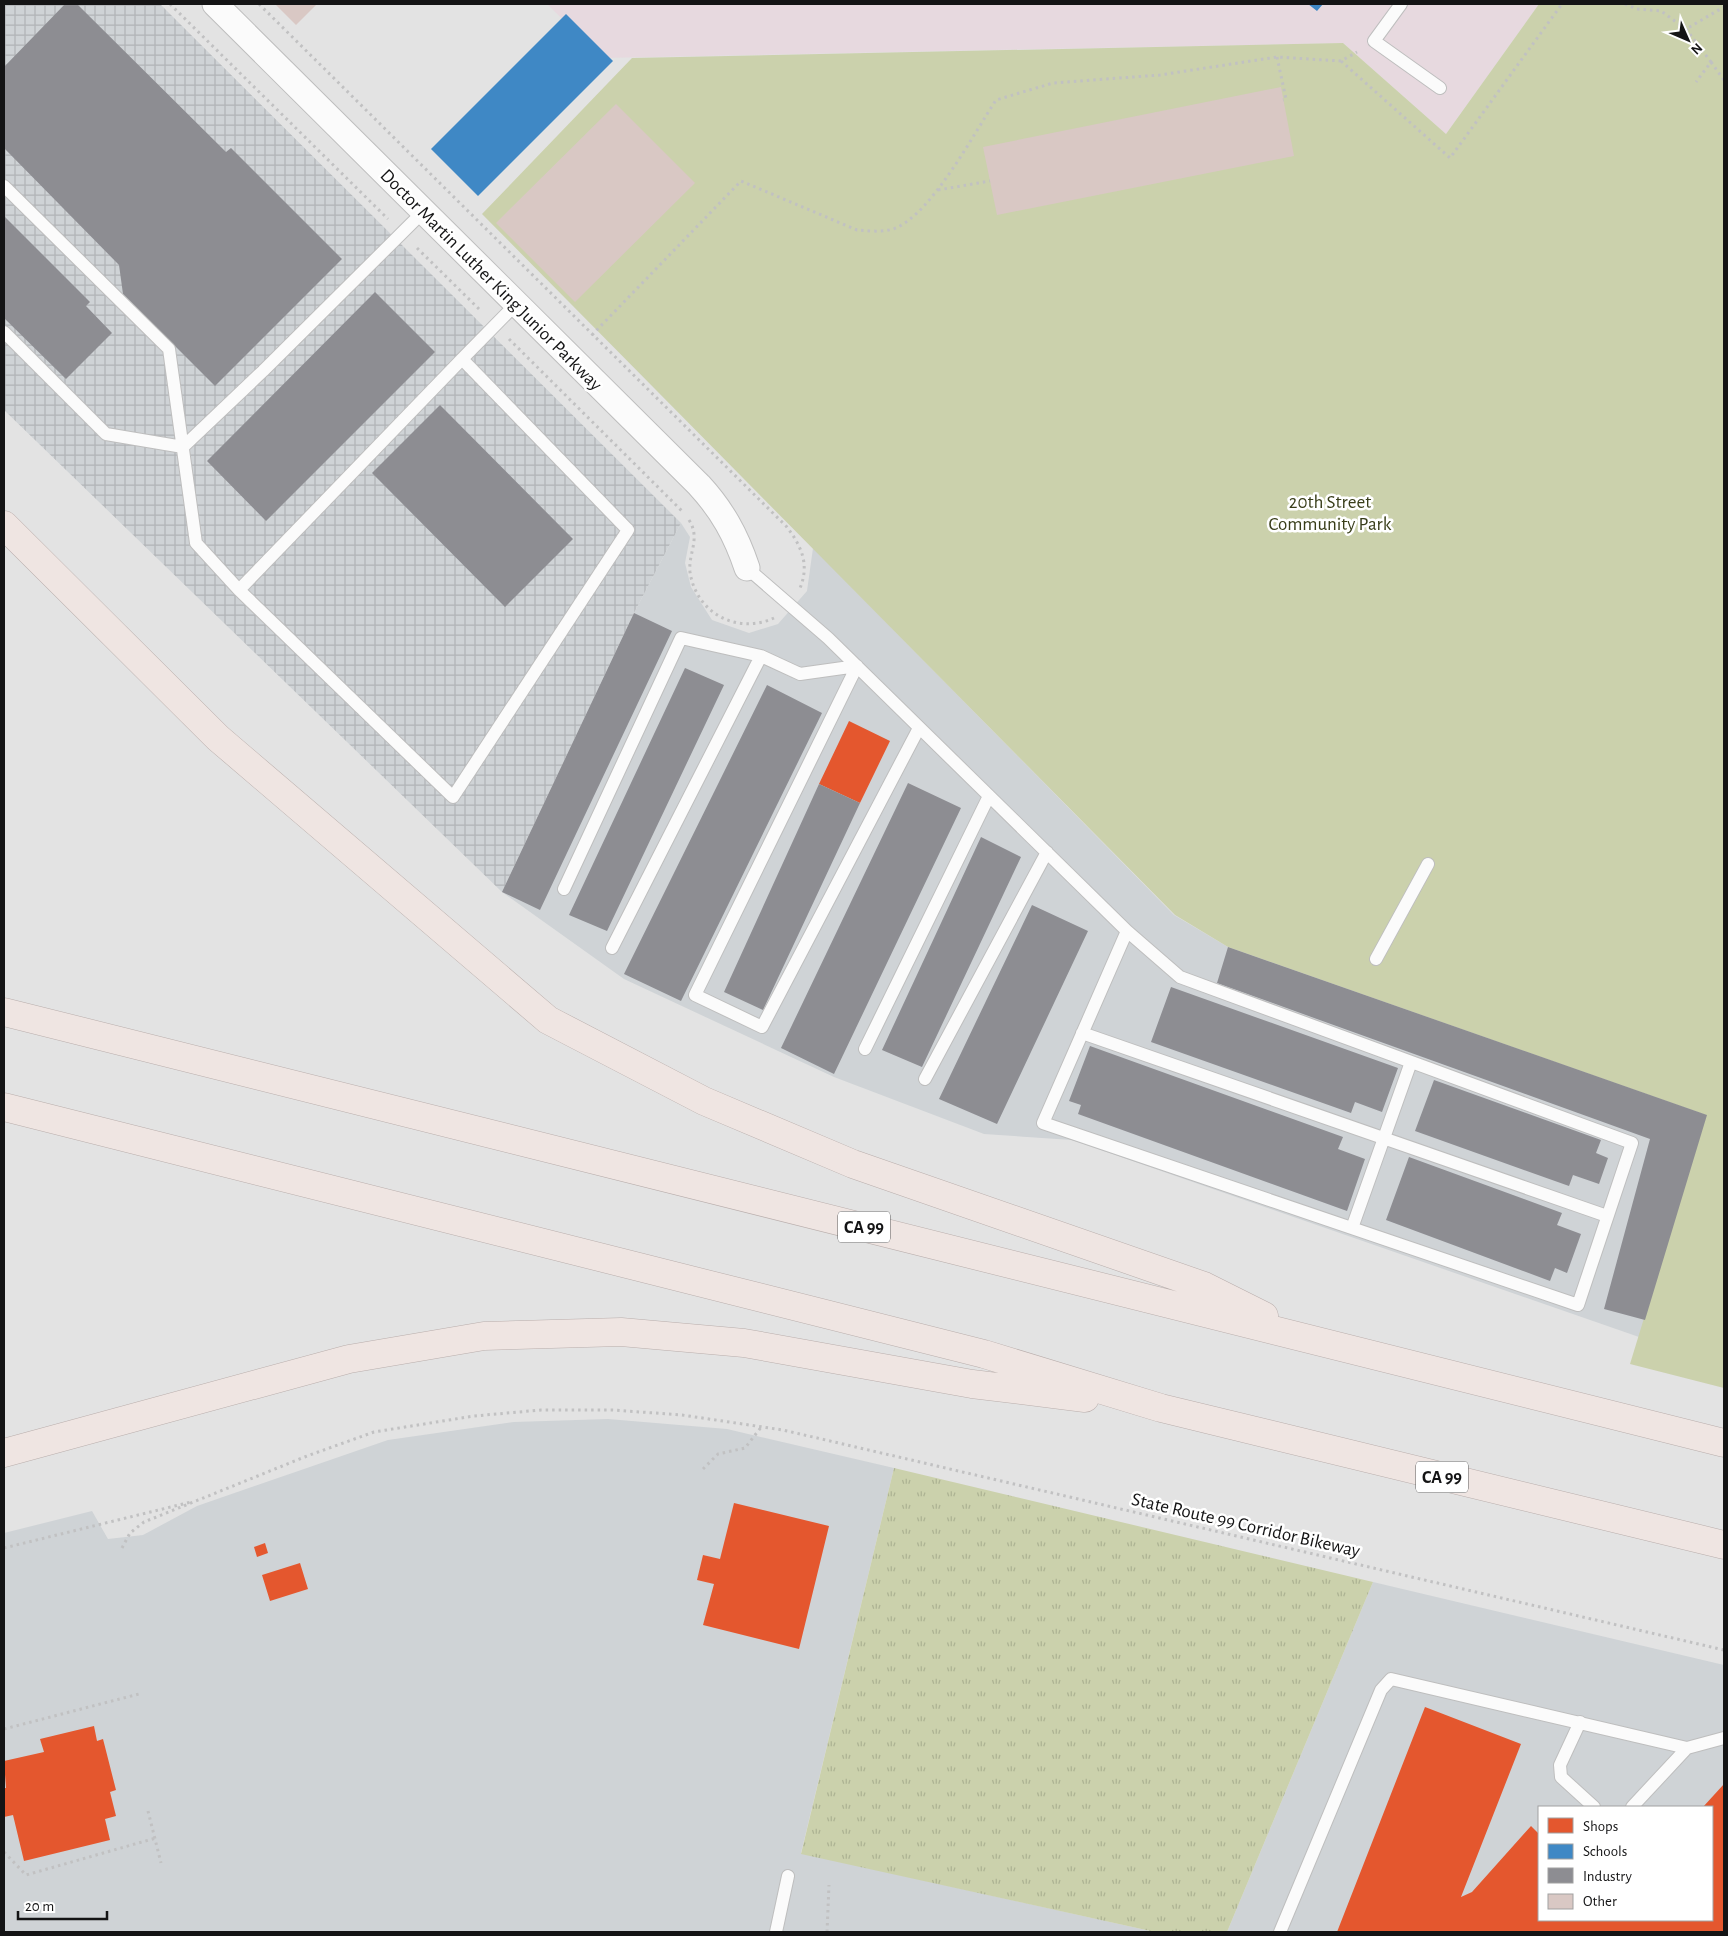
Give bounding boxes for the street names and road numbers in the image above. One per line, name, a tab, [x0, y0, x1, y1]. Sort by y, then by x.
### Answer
street label: Doctor Martin Luther King Junior Parkway	[376, 166, 605, 395]
road number: CA 99	[838, 1212, 890, 1242]
road number: CA 99	[1416, 1461, 1468, 1492]
street label: State Route 99 Corridor Bikeway	[1130, 1490, 1362, 1561]

